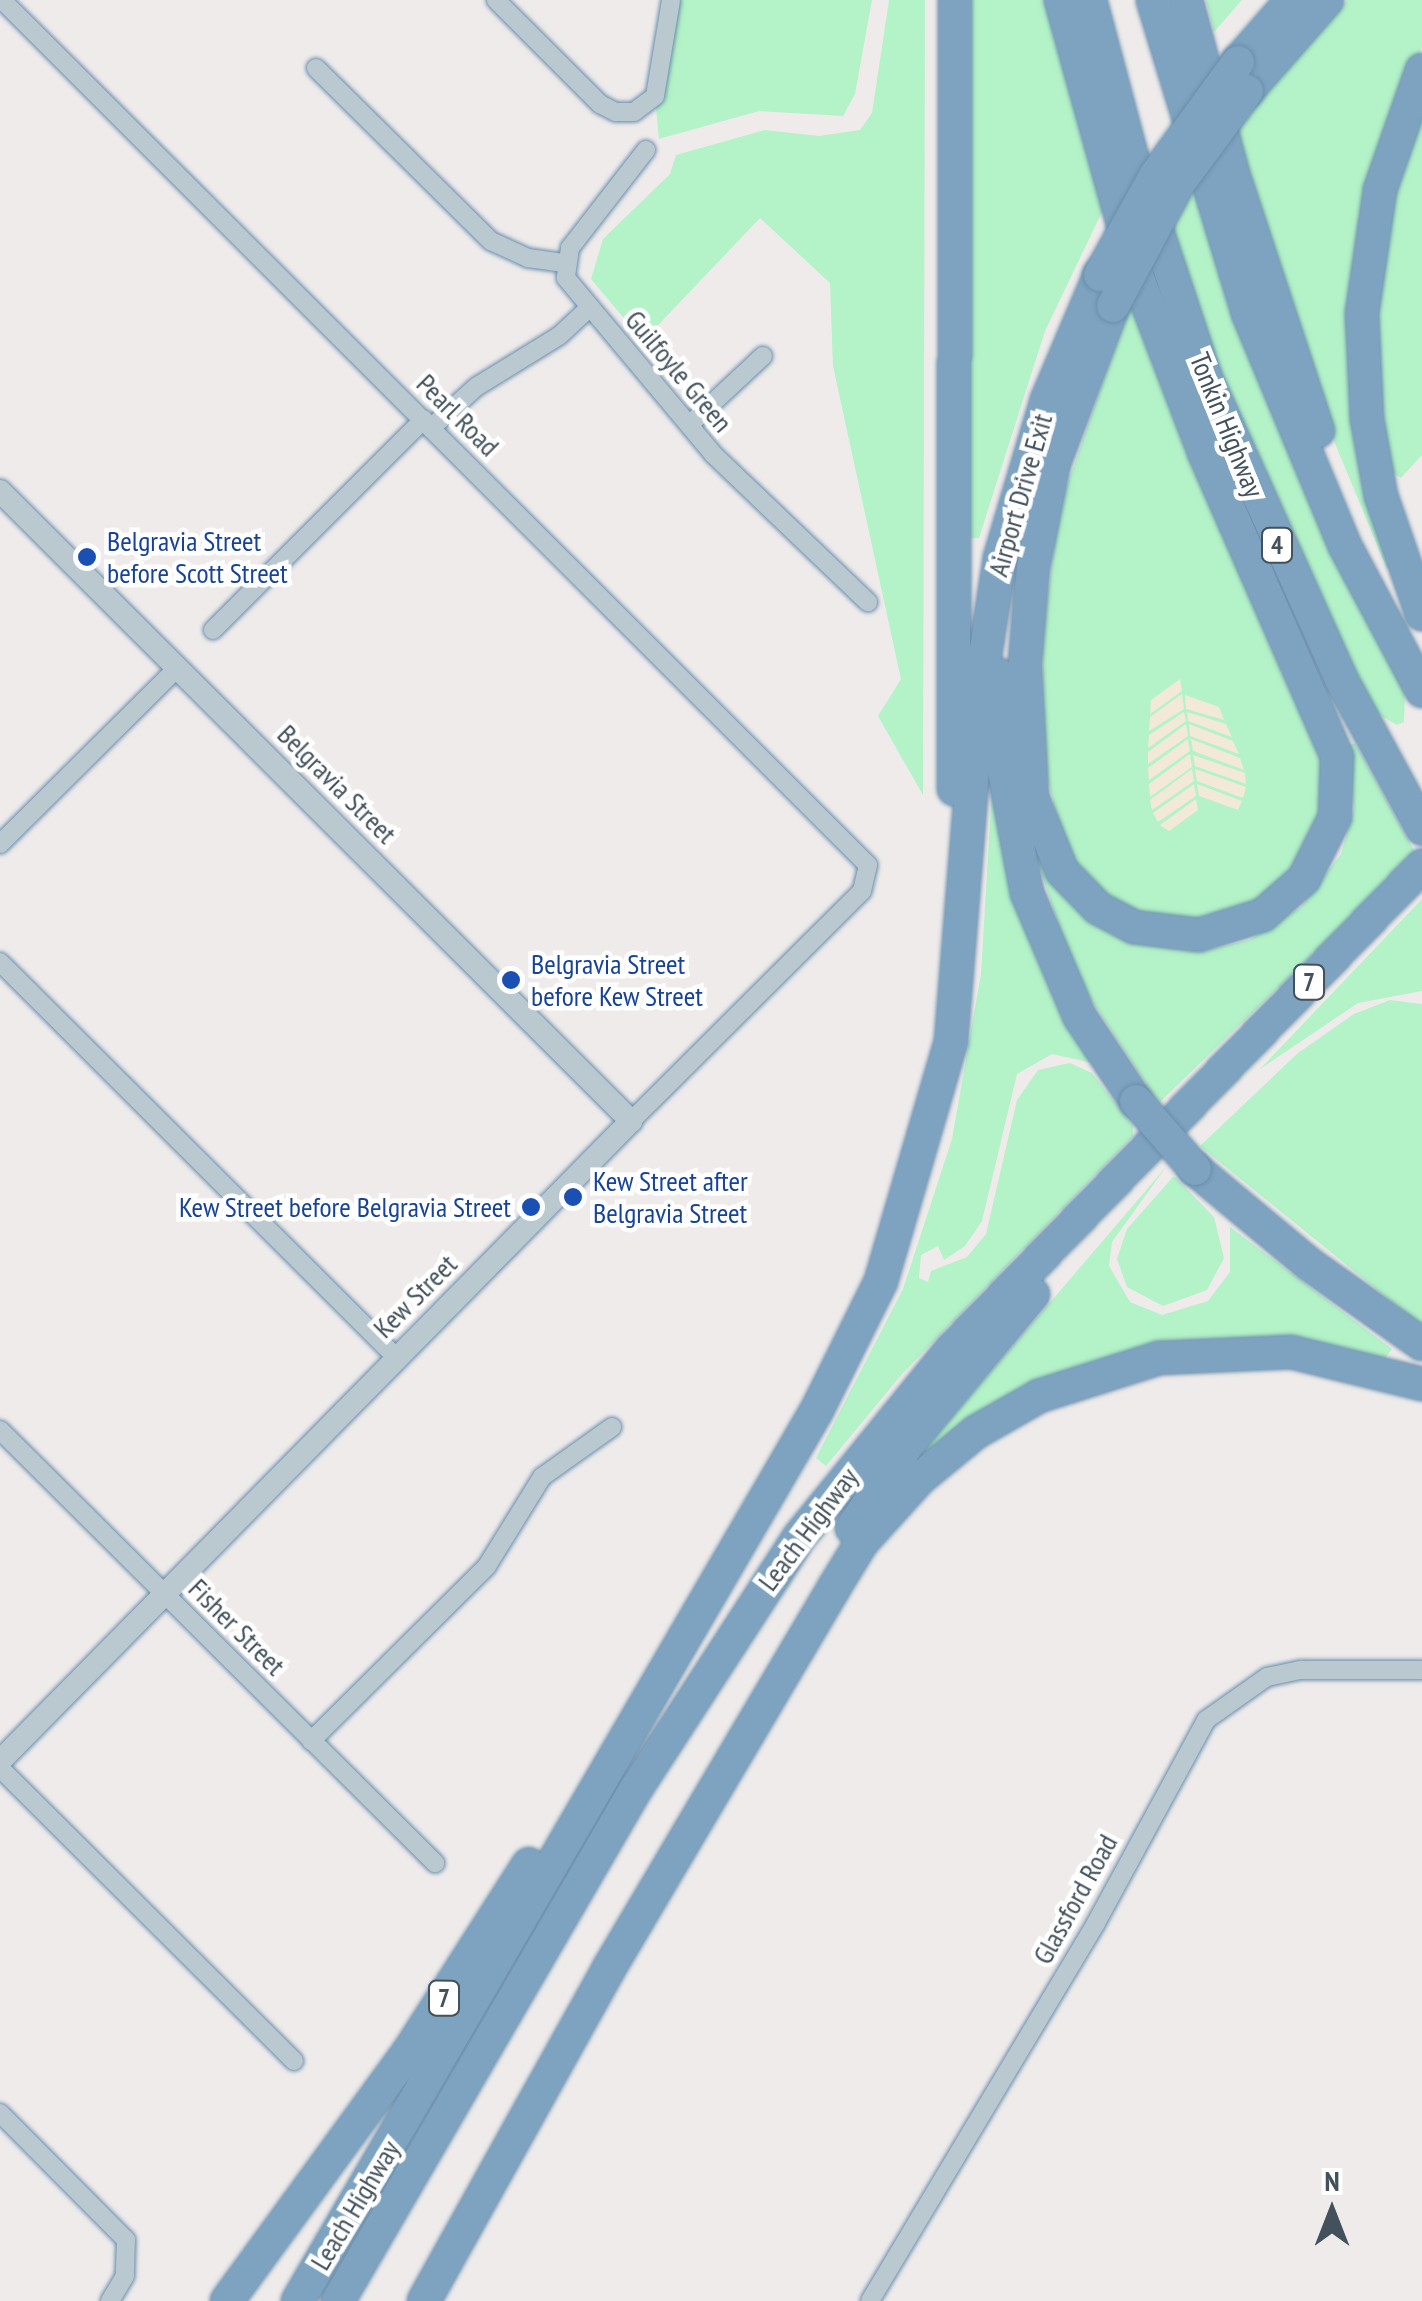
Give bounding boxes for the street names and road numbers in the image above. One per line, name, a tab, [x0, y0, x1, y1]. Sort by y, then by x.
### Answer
street label: Guilfoyle Green	[618, 303, 740, 439]
street label: Tonkin Highway	[1183, 348, 1271, 502]
street label: Pearl Road	[410, 367, 506, 463]
street label: Airport Drive Exit	[981, 410, 1059, 580]
road number: 4	[1260, 525, 1294, 565]
street label: Belgravia Street	[271, 718, 403, 850]
road number: 7	[1292, 962, 1326, 1002]
street label: Kew Street	[366, 1247, 464, 1345]
street label: Leach Highway	[751, 1461, 865, 1597]
street label: Fisher Street	[182, 1572, 292, 1682]
street label: Glassford Road	[1026, 1828, 1124, 1970]
road number: 7	[426, 1978, 462, 2018]
street label: Leach Highway	[303, 2134, 407, 2276]

